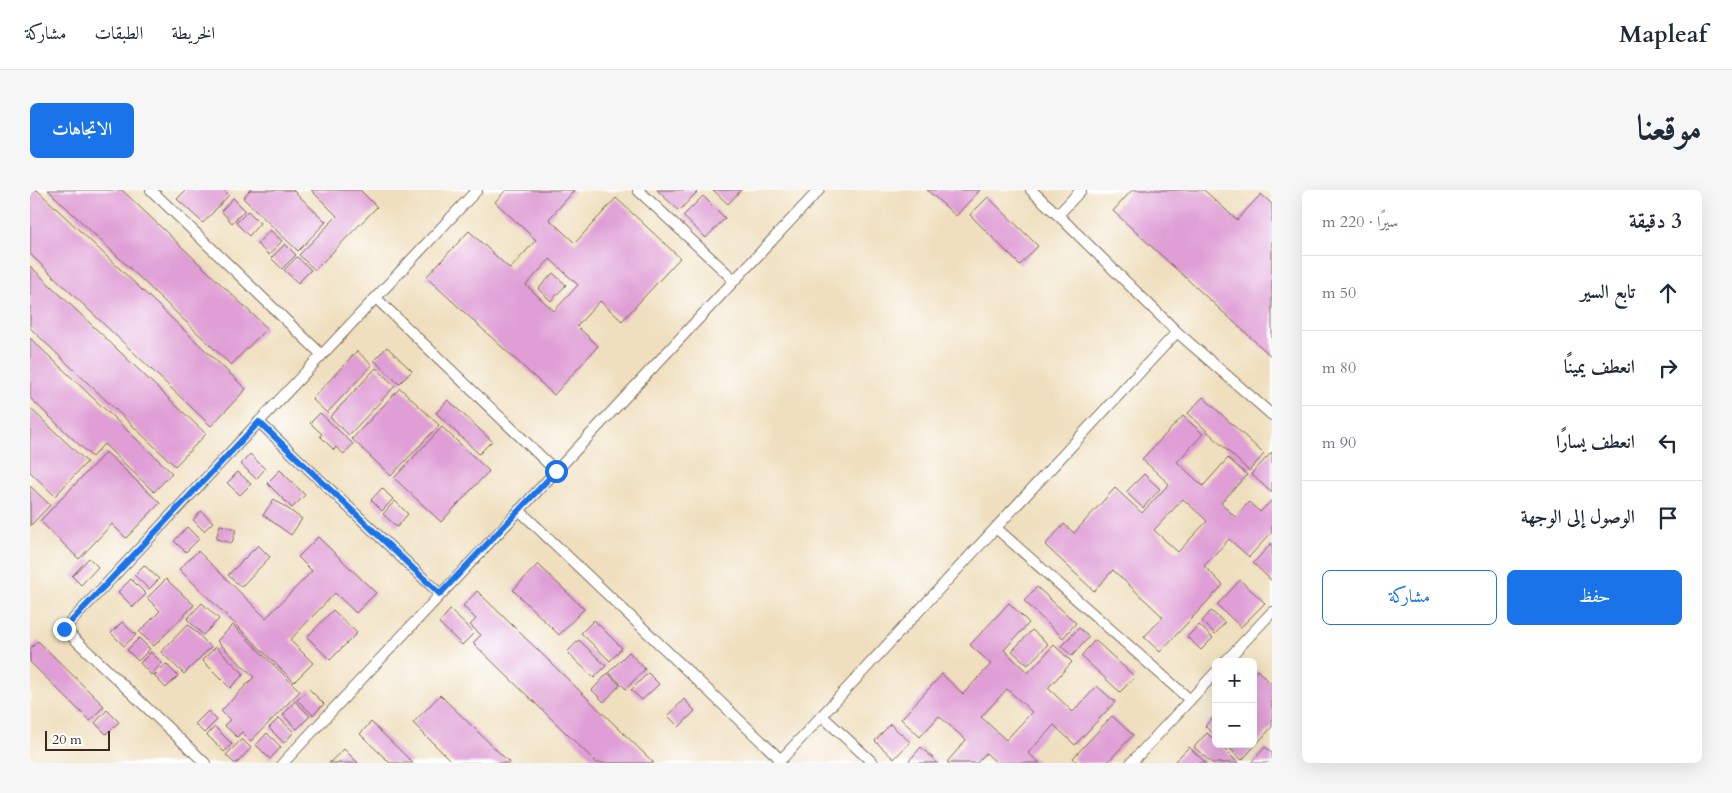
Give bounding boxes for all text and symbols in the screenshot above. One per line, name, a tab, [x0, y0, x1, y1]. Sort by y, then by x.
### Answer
text: Mapleaf	[1619, 18, 1707, 51]
text: مشاركة	[25, 21, 66, 46]
text: الطبقات	[94, 21, 143, 46]
text: الخريطة	[171, 21, 215, 46]
button: الاتجاهات	[30, 103, 134, 158]
text: موقعنا	[1637, 104, 1702, 152]
text: 3 دقيقة	[1629, 207, 1682, 236]
text: سيرًا · 220 m	[1322, 211, 1398, 233]
text: تابع السير	[1580, 279, 1635, 305]
icon: ahead	[1654, 279, 1682, 307]
text: 50 m	[1322, 282, 1356, 304]
text: انعطف يمينًا	[1564, 354, 1635, 380]
icon: right	[1654, 354, 1682, 382]
text: 80 m	[1322, 357, 1356, 379]
text: انعطف يسارًا	[1556, 429, 1635, 455]
icon: left	[1654, 429, 1682, 457]
text: 90 m	[1322, 432, 1356, 454]
route start	[545, 460, 568, 483]
text: الوصول إلى الوجهة	[1521, 504, 1635, 530]
icon: arrive	[1654, 504, 1682, 532]
button: مشاركة	[1322, 570, 1497, 625]
button: حفظ	[1507, 570, 1682, 625]
route end	[53, 618, 76, 641]
map controls	[1212, 658, 1257, 748]
button: +	[1212, 658, 1257, 703]
button: −	[1212, 703, 1257, 748]
scale bar	[45, 728, 110, 751]
text: 20 m	[52, 730, 82, 749]

